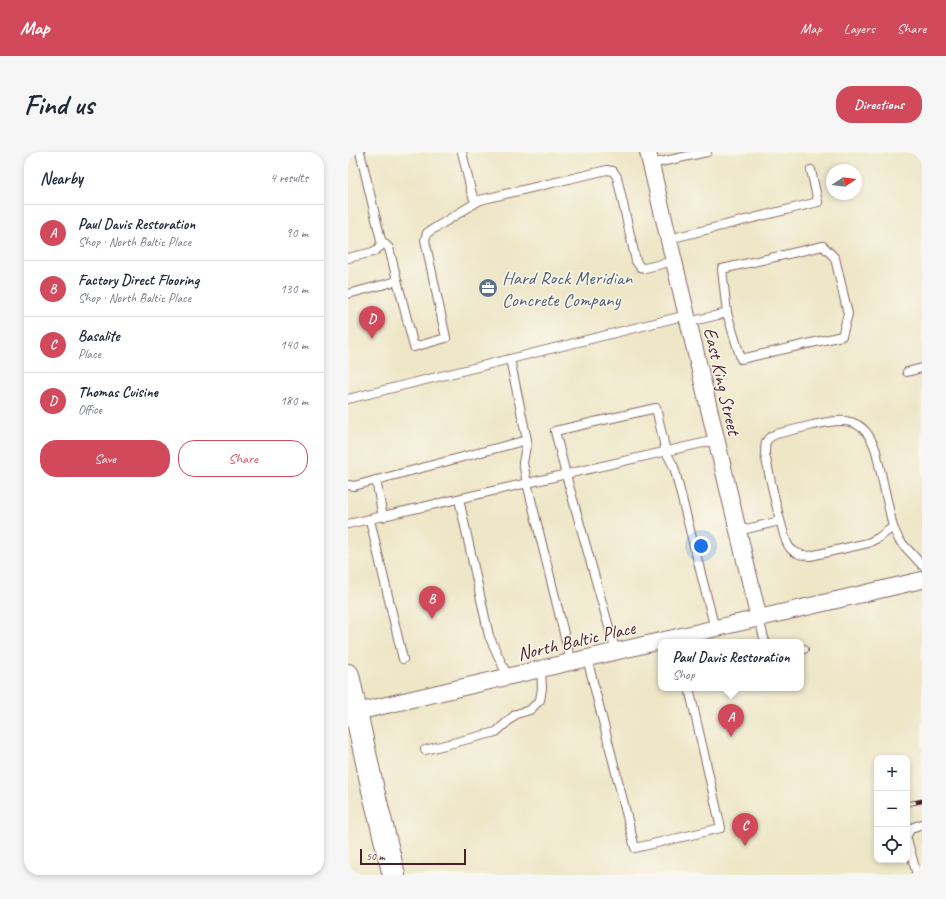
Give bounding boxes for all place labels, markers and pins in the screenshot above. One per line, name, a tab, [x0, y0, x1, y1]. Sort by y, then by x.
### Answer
place label: Hard Rock Meridian Concrete Company	[502, 266, 633, 312]
office icon: Hard Rock Meridian Concrete Company	[477, 277, 499, 299]
pin: D	[359, 306, 385, 339]
pin: B	[419, 586, 445, 619]
pin: A	[718, 704, 744, 737]
pin: C	[732, 813, 758, 846]

